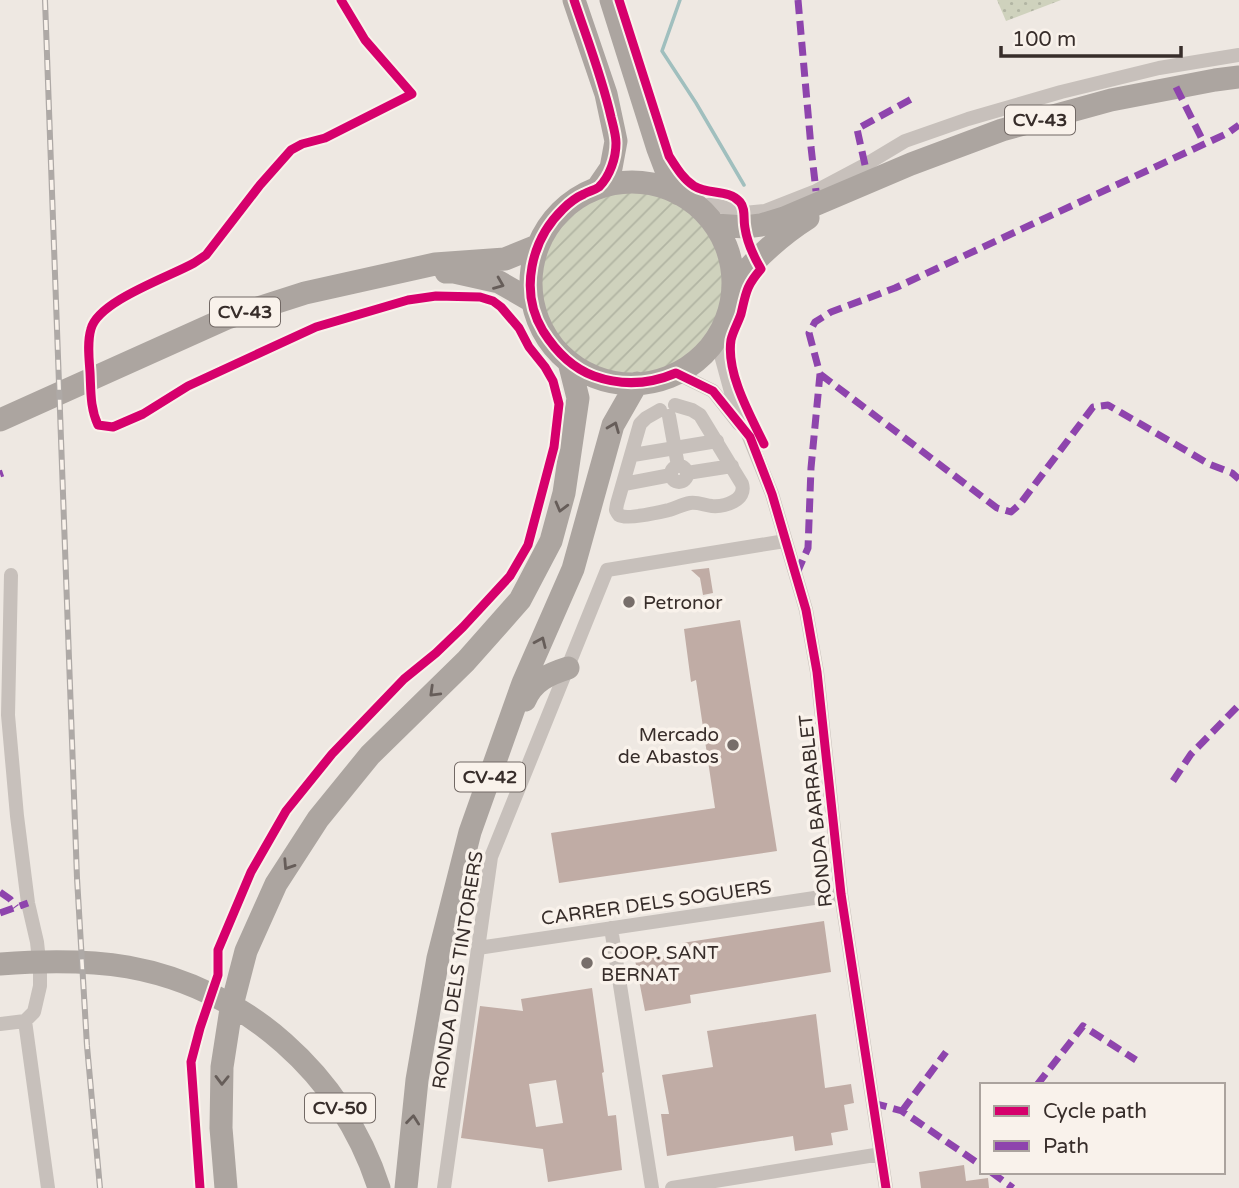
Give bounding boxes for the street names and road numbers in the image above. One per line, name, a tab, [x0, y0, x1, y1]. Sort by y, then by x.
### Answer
road number: CV-43	[1005, 106, 1075, 134]
road number: CV-43	[210, 298, 280, 326]
street label: RONDA BARRABLET	[795, 713, 837, 908]
road number: CV-42	[455, 762, 525, 792]
street label: RONDA DELS TINTORERS	[428, 849, 488, 1091]
street label: CARRER DELS SOGUERS	[540, 876, 773, 930]
road number: CV-50	[305, 1093, 375, 1122]

